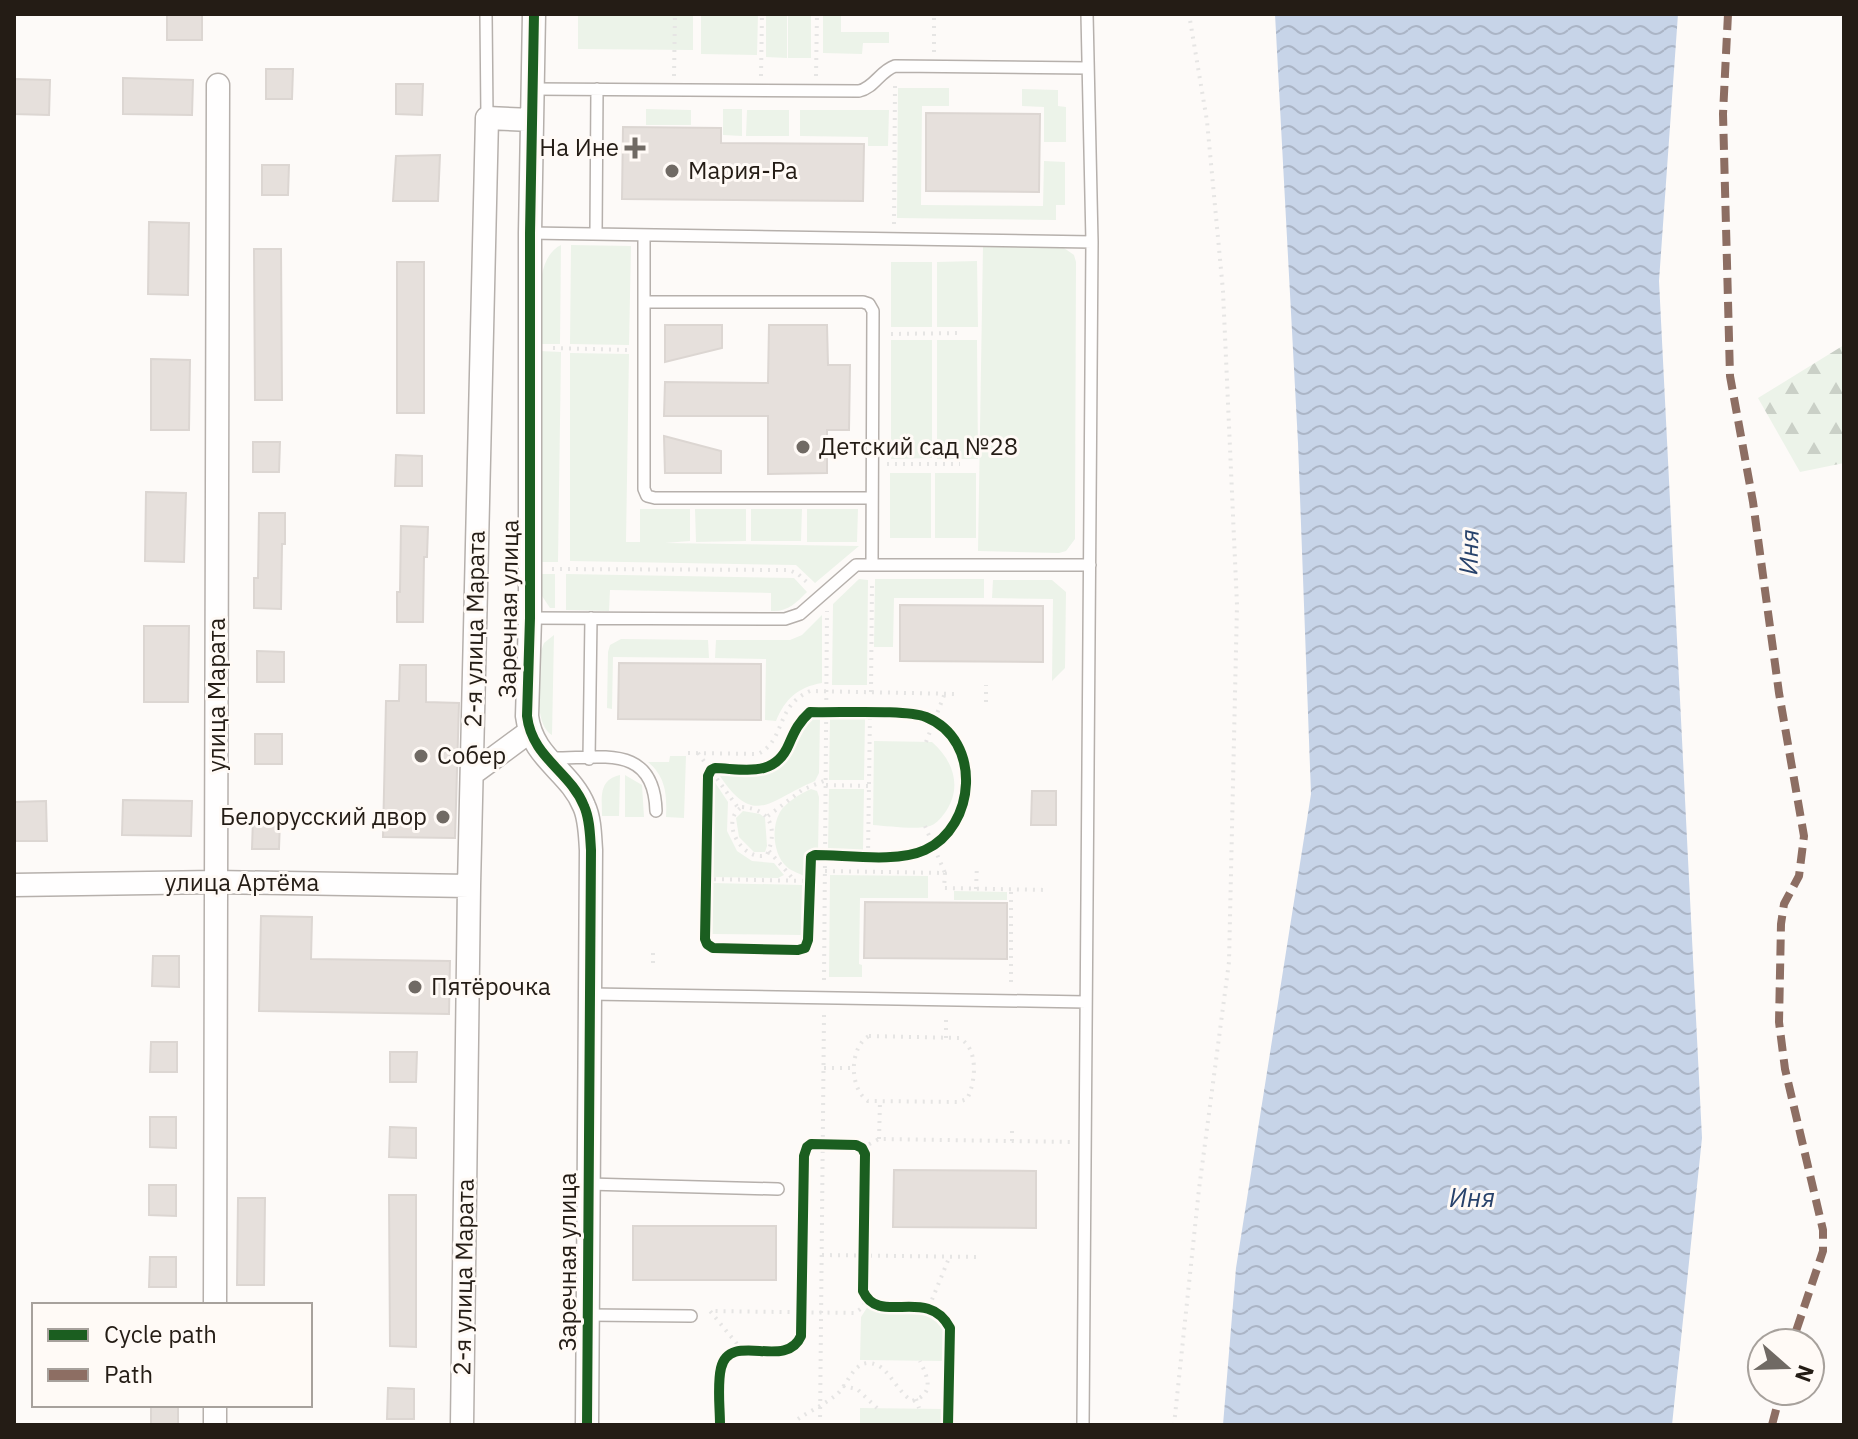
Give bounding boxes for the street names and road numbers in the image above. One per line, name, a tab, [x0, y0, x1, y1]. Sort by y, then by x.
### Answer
street label: Заречная улица	[490, 519, 526, 699]
street label: 2-я улица Марата	[456, 530, 492, 728]
street label: улица Марата	[200, 618, 232, 772]
street label: улица Артёма	[165, 866, 320, 898]
street label: Заречная улица	[551, 1172, 583, 1351]
street label: 2-я улица Марата	[445, 1178, 481, 1376]

